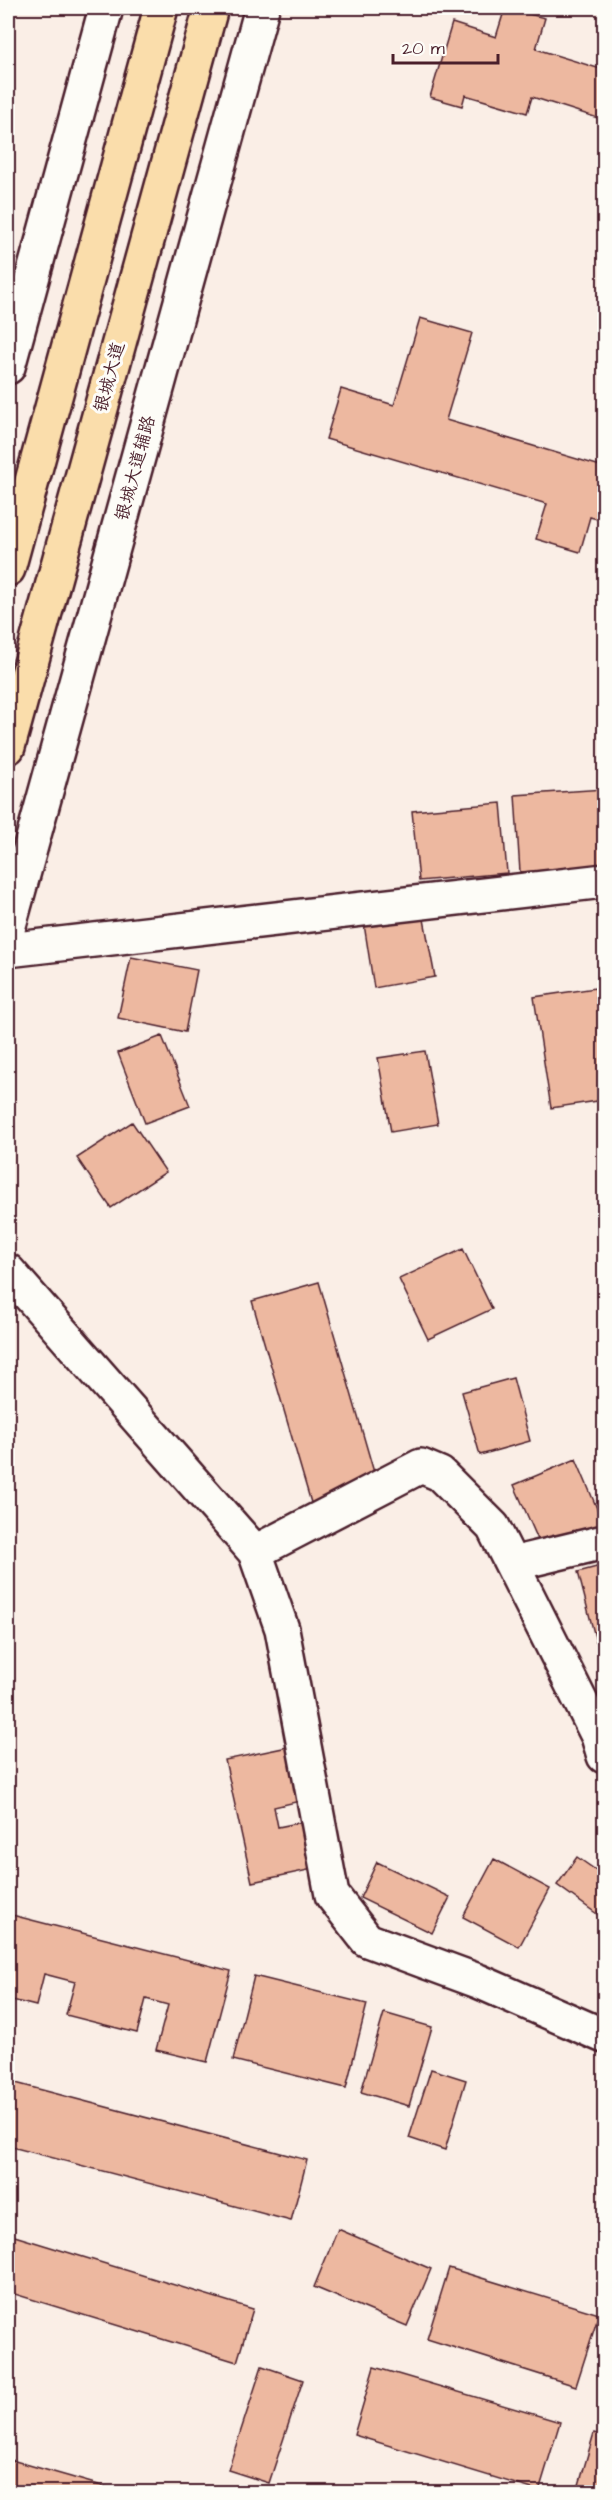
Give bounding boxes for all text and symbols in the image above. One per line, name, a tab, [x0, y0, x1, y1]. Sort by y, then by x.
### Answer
scale bar	[393, 27, 498, 65]
text: 20 m	[402, 36, 445, 61]
street label: 银城大道	[88, 339, 131, 415]
street label: 银城大道辅路	[109, 413, 162, 524]

